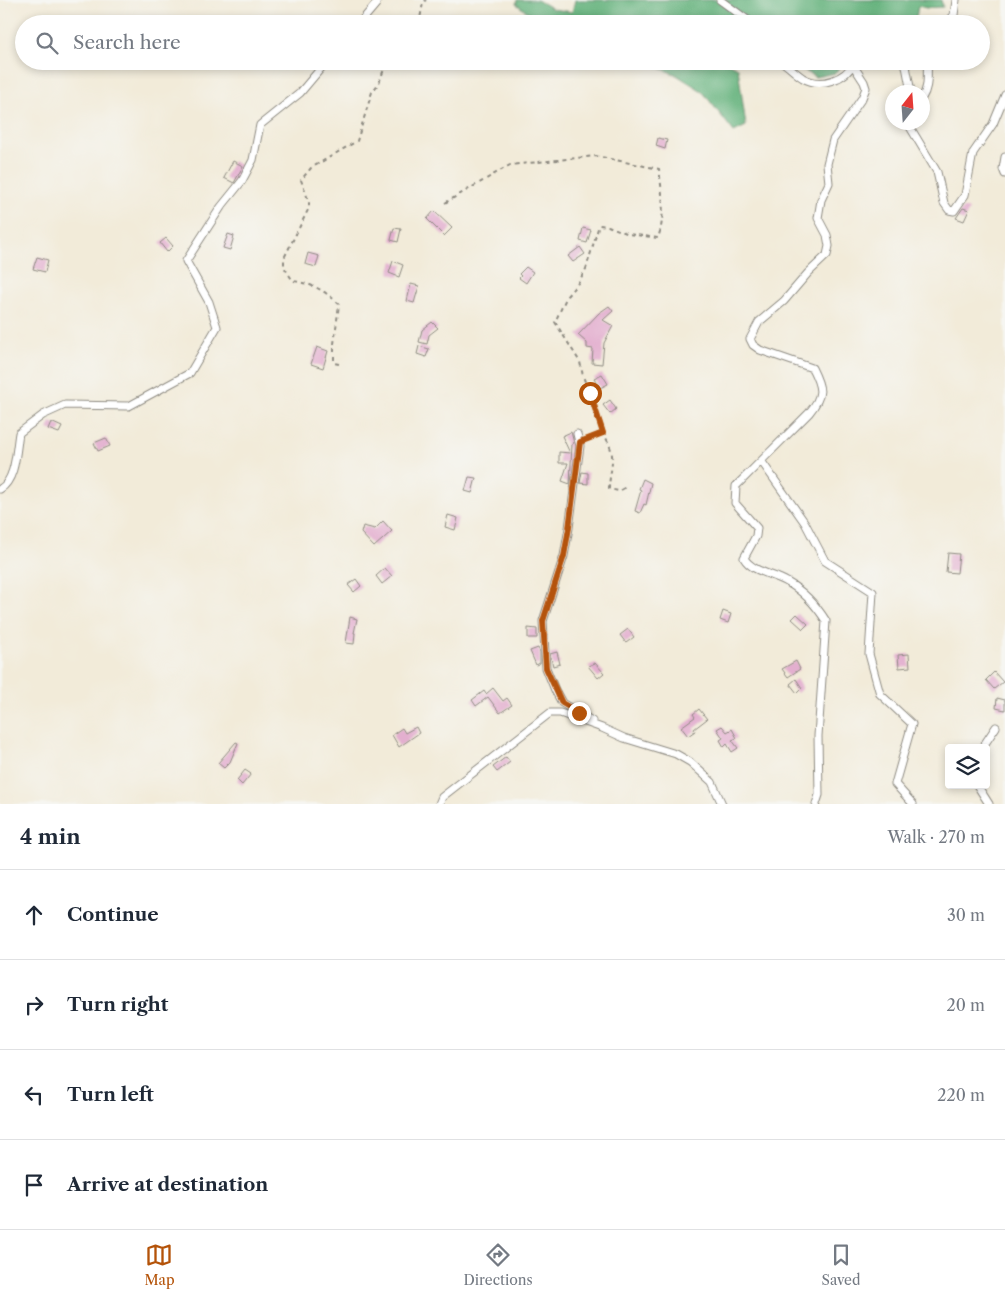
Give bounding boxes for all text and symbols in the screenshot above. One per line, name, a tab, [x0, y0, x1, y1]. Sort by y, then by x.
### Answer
search box	[15, 15, 990, 70]
icon: search	[33, 29, 61, 57]
text: Search here	[73, 31, 181, 54]
north arrow	[885, 85, 930, 130]
route start	[579, 382, 602, 405]
route end	[568, 702, 591, 725]
map controls	[945, 744, 990, 789]
button: layers	[945, 744, 990, 789]
text: 4 min	[20, 824, 81, 849]
text: Walk · 270 m	[887, 827, 985, 847]
icon: ahead	[20, 901, 48, 929]
text: Continue	[67, 903, 159, 926]
text: 30 m	[947, 905, 985, 925]
icon: right	[20, 991, 48, 1019]
text: Turn right	[67, 993, 168, 1016]
text: 20 m	[946, 995, 985, 1015]
icon: left	[20, 1081, 48, 1109]
text: Turn left	[67, 1083, 154, 1106]
text: 220 m	[937, 1085, 985, 1105]
icon: arrive	[20, 1171, 48, 1199]
text: Arrive at destination	[67, 1173, 268, 1196]
tab: Map	[144, 1241, 175, 1289]
tab: Directions	[463, 1241, 533, 1289]
tab: Saved	[822, 1241, 860, 1289]

